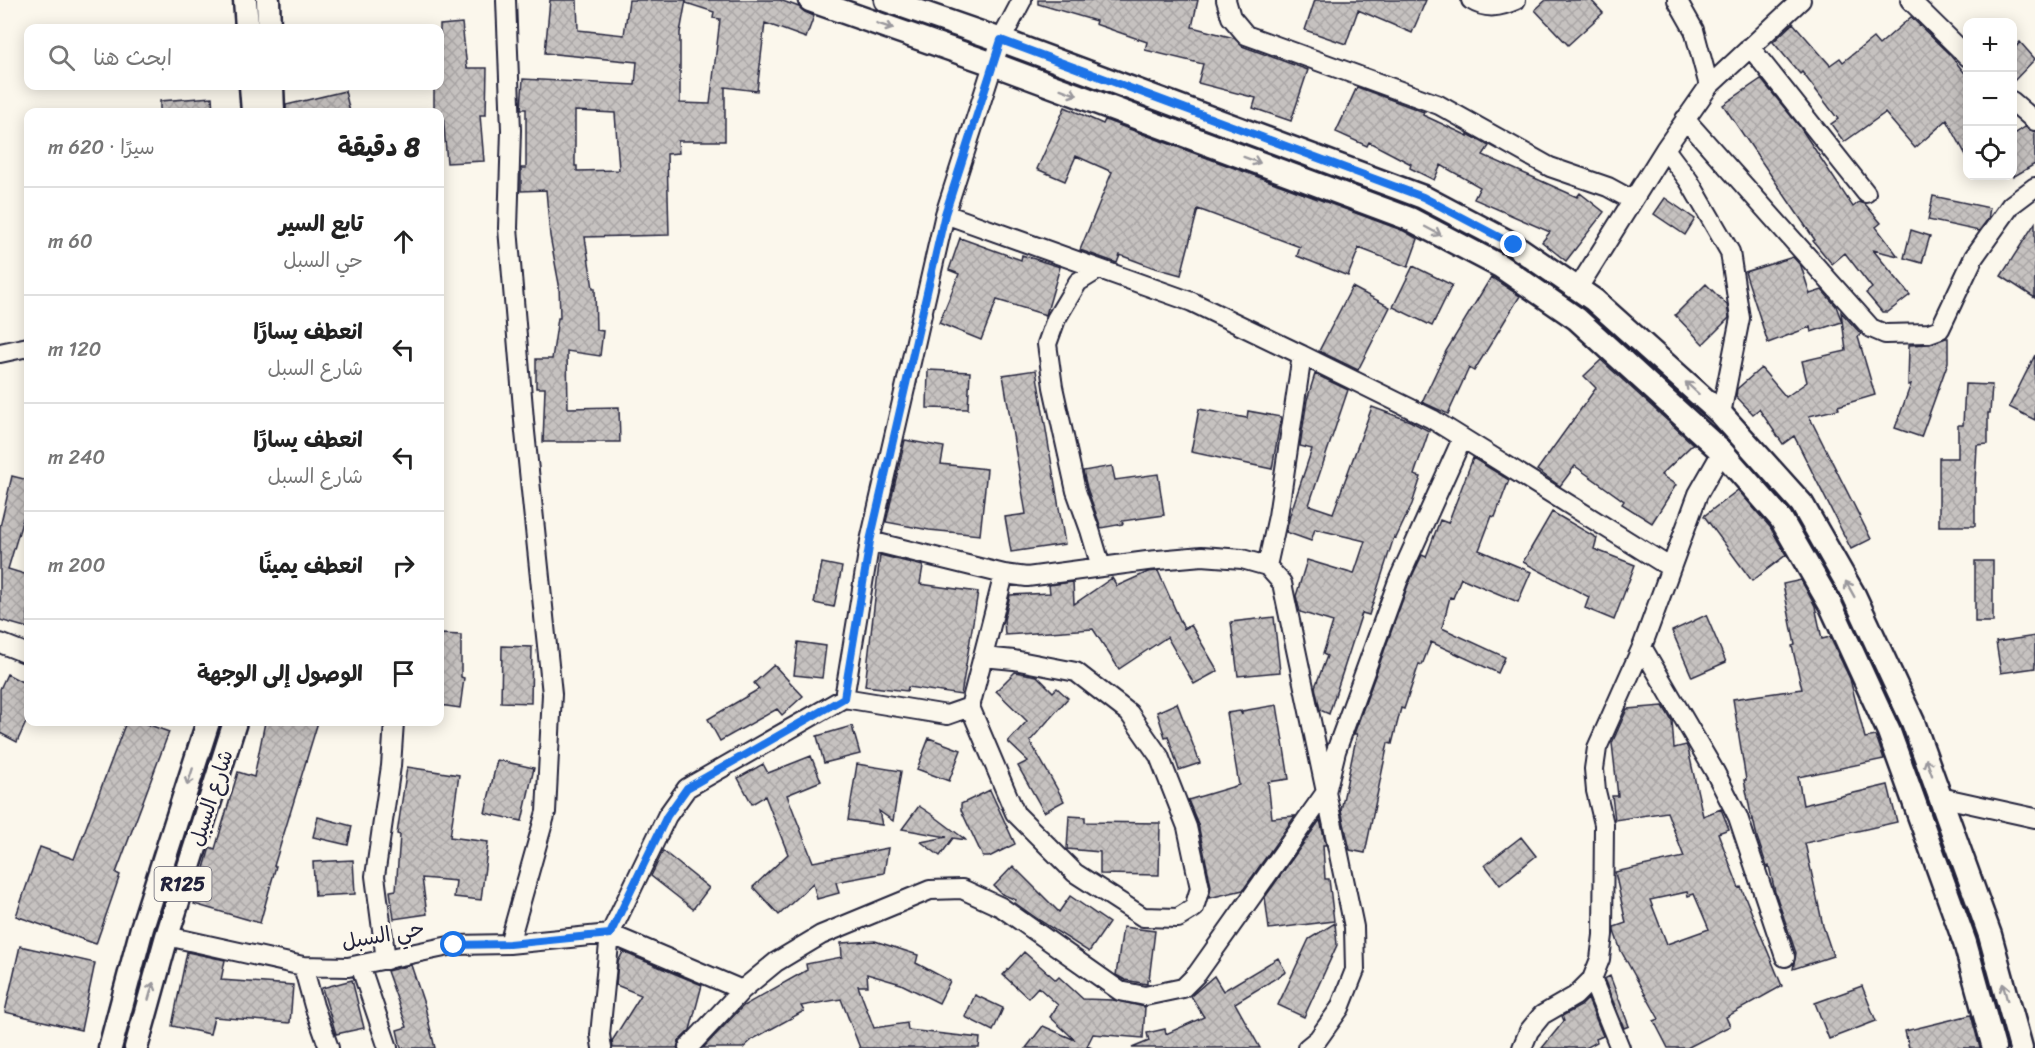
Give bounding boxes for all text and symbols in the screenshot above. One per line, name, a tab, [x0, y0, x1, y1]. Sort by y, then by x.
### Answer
map controls	[1963, 18, 2017, 180]
button: +	[1963, 18, 2017, 72]
one-way arrow	[876, 22, 894, 33]
search box	[24, 24, 444, 90]
text: ابحث هنا	[93, 38, 172, 77]
icon: search	[45, 41, 78, 74]
button: −	[1963, 72, 2017, 126]
one-way arrow	[1059, 88, 1078, 99]
text: 8 دقيقة	[338, 124, 420, 170]
button: locate	[1963, 126, 2017, 180]
text: سيرًا · 620 m	[48, 130, 155, 165]
one-way arrow	[1242, 155, 1261, 166]
text: تابع السير	[279, 204, 363, 243]
text: 60 m	[48, 224, 93, 259]
icon: ahead	[387, 225, 420, 258]
one-way arrow	[1424, 226, 1442, 237]
route end	[1500, 231, 1526, 257]
text: حي السبل	[283, 243, 363, 278]
text: انعطف يسارًا	[253, 312, 363, 351]
text: 120 m	[48, 332, 101, 367]
icon: left	[387, 333, 420, 366]
text: شارع السبل	[268, 351, 363, 386]
one-way arrow	[1685, 381, 1700, 395]
text: انعطف يسارًا	[253, 420, 363, 459]
text: 240 m	[48, 440, 105, 475]
icon: left	[387, 441, 420, 474]
text: شارع السبل	[268, 459, 363, 494]
text: انعطف يمينًا	[259, 546, 363, 585]
text: 200 m	[48, 548, 105, 583]
icon: right	[387, 549, 420, 582]
one-way arrow	[1844, 581, 1856, 598]
text: الوصول إلى الوجهة	[197, 654, 363, 693]
icon: arrive	[387, 657, 420, 690]
street label: شارع السبل	[177, 744, 245, 852]
one-way arrow	[1923, 758, 1934, 777]
one-way arrow	[184, 767, 195, 786]
road number: R125	[154, 867, 212, 901]
street label: حي السبل	[338, 909, 428, 961]
route start	[440, 931, 466, 957]
one-way arrow	[146, 982, 157, 1001]
one-way arrow	[1999, 982, 2011, 1001]

